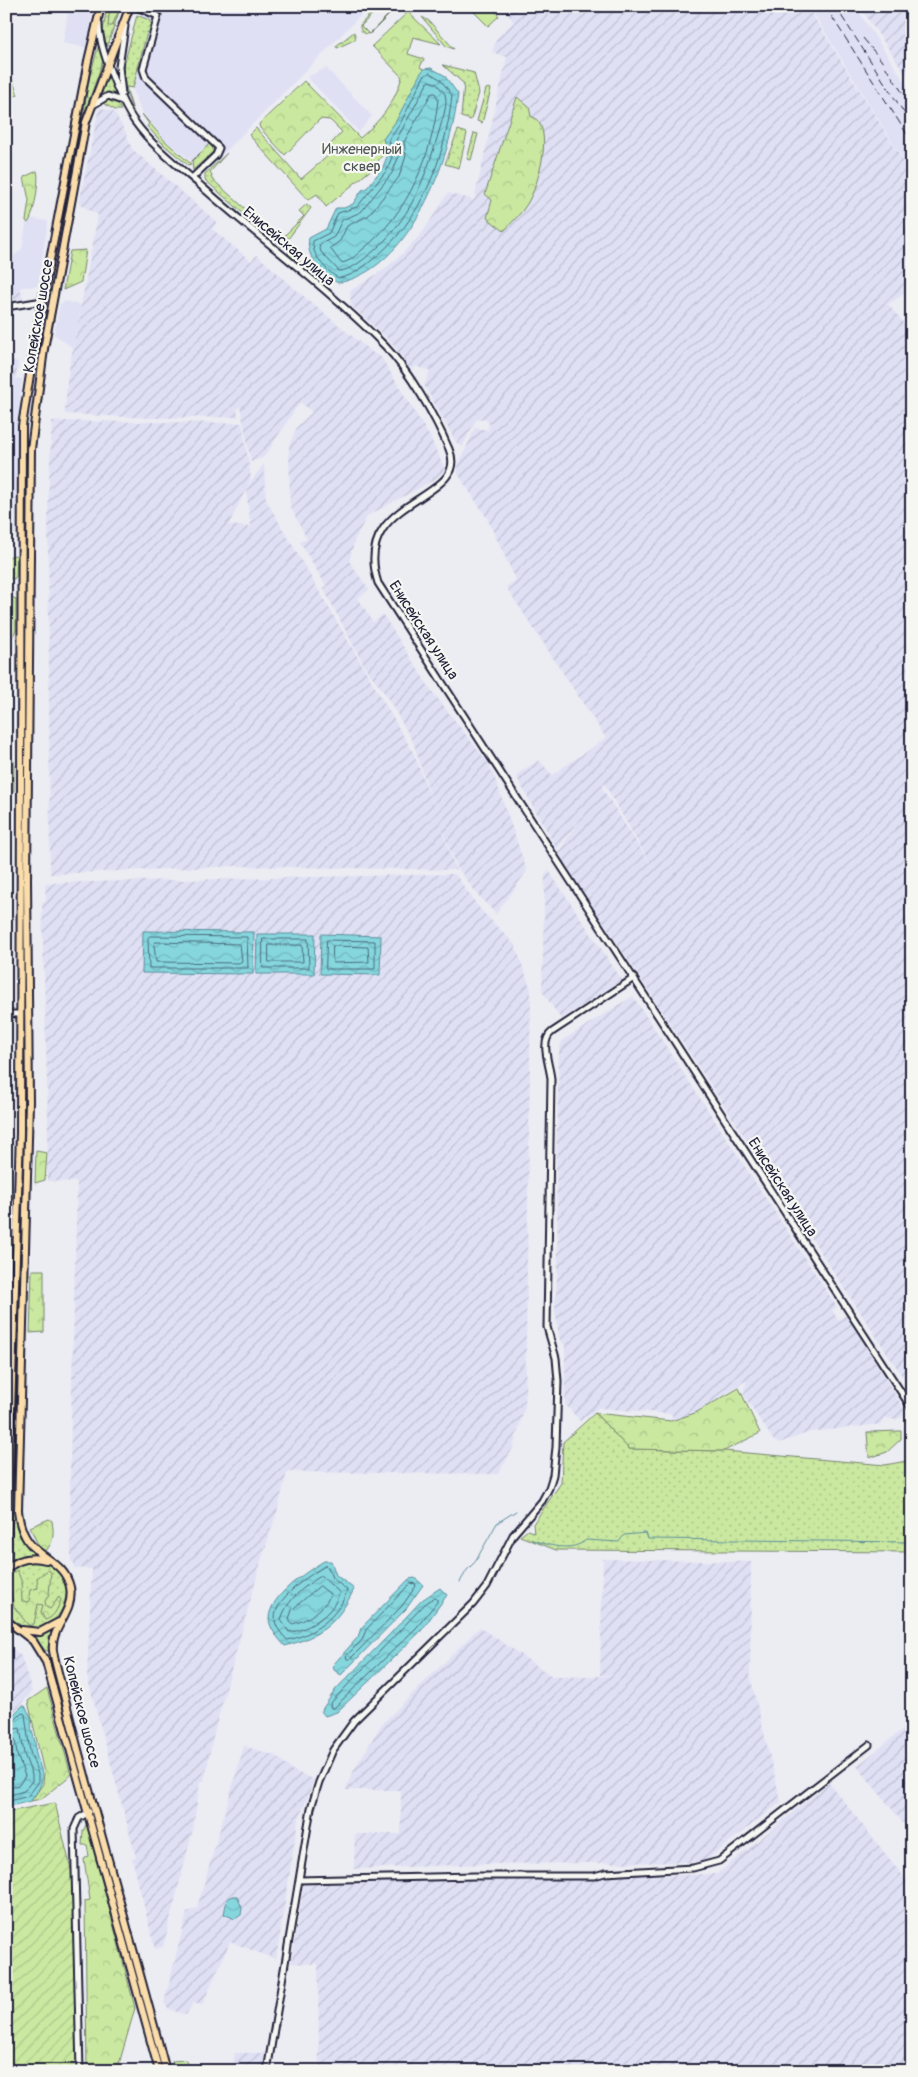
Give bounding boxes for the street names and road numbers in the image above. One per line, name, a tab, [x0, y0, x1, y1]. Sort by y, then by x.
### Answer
street label: Енисейская улица	[239, 202, 339, 290]
street label: Копейское шоссе	[19, 258, 58, 374]
street label: Енисейская улица	[385, 577, 463, 683]
street label: Енисейская улица	[744, 1134, 822, 1240]
street label: Копейское шоссе	[58, 1654, 105, 1770]

